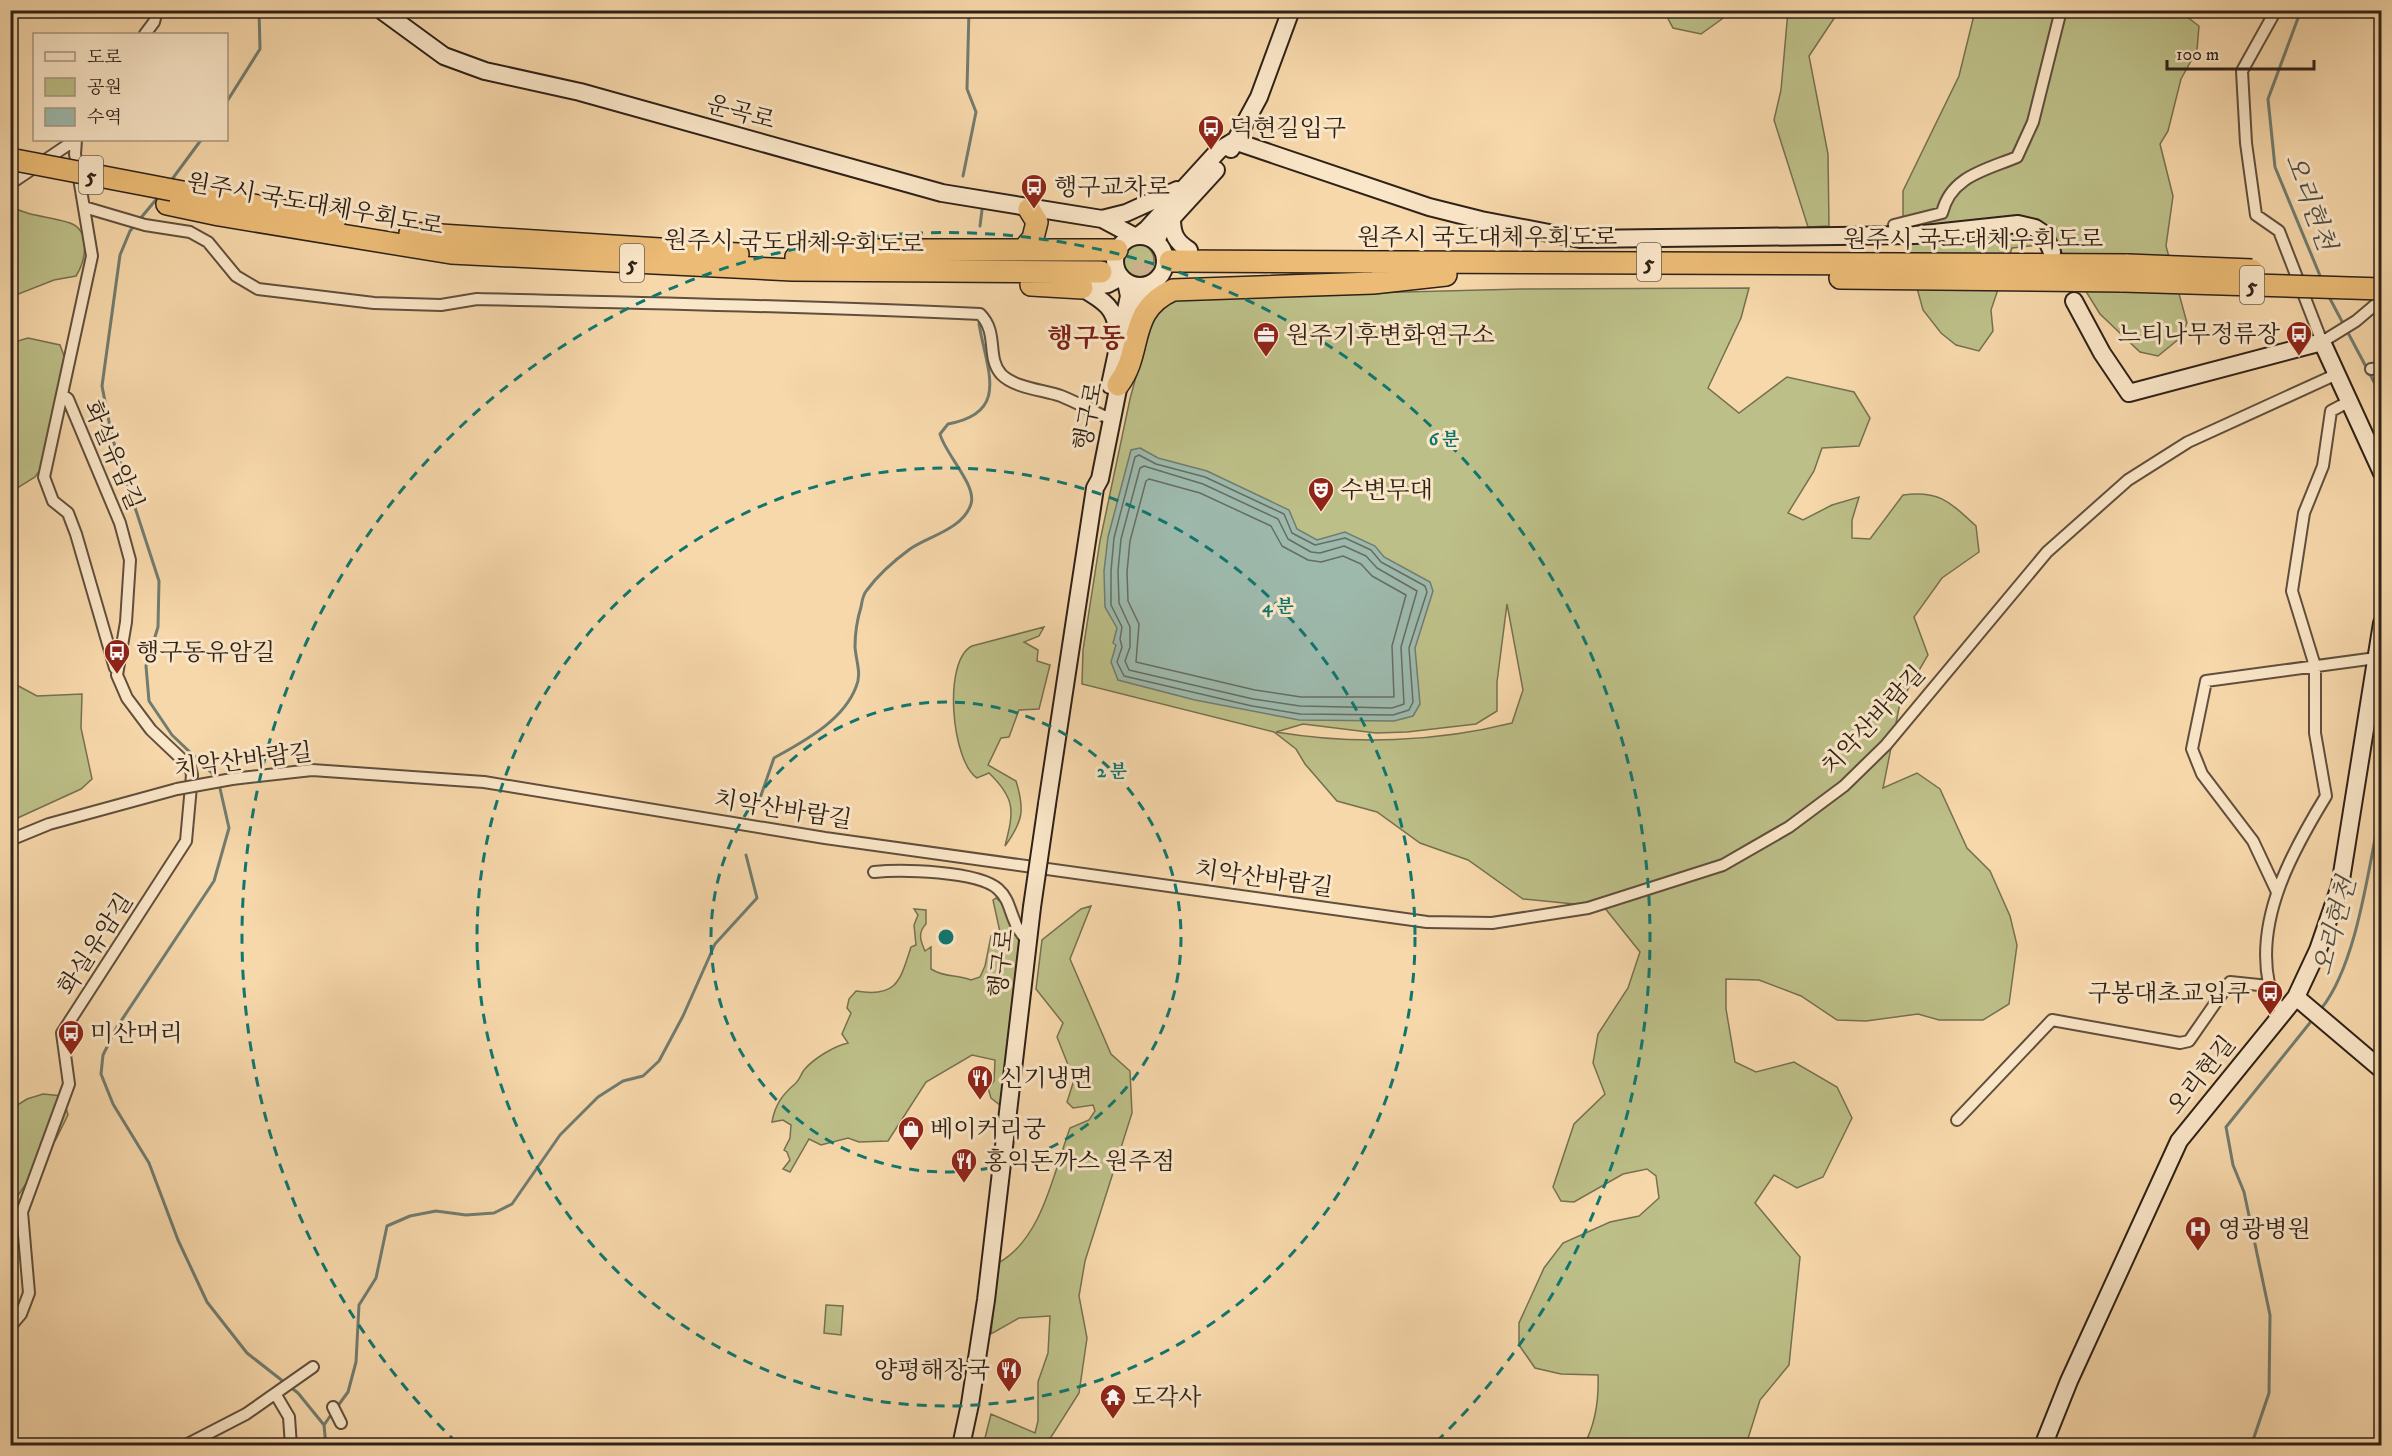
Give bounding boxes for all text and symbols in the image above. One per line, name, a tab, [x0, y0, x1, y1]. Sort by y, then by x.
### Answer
legend	[33, 33, 228, 141]
scale bar	[2167, 33, 2314, 71]
text: 100 m	[2176, 44, 2219, 66]
text: 도로	[87, 47, 122, 69]
text: 공원	[87, 77, 122, 99]
street label: 운곡로	[703, 89, 778, 136]
text: 수역	[87, 107, 122, 129]
bus stop icon: 덕현길입구	[1196, 113, 1226, 151]
place label: 덕현길입구	[1230, 114, 1346, 144]
water label: 오리현천	[2277, 150, 2343, 257]
road number: 5	[79, 156, 103, 194]
street label: 원주시 국도대체우회도로	[184, 168, 446, 242]
bus stop icon: 행구교차로	[1019, 172, 1049, 210]
place label: 행구교차로	[1054, 173, 1170, 203]
street label: 원주시 국도대체우회도로	[1357, 223, 1617, 253]
street label: 원주시 국도대체우회도로	[1843, 225, 2103, 255]
street label: 원주시 국도대체우회도로	[664, 226, 924, 260]
road number: 5	[1637, 243, 1661, 281]
road number: 5	[620, 244, 644, 282]
road number: 5	[2240, 266, 2264, 304]
bus stop icon: 느티나무정류장	[2284, 319, 2314, 357]
office icon: 원주기후변화연구소	[1251, 320, 1281, 358]
place label: 느티나무정류장	[2118, 320, 2281, 350]
place label: 원주기후변화연구소	[1286, 321, 1495, 351]
district label: 행구동	[1047, 322, 1125, 356]
street label: 행구로	[1068, 379, 1110, 453]
street label: 화실유암길	[77, 396, 150, 515]
text: 6 분	[1429, 429, 1460, 451]
theatre icon: 수변무대	[1306, 475, 1336, 513]
place label: 수변무대	[1340, 476, 1433, 506]
text: 4 분	[1261, 596, 1294, 618]
bus stop icon: 행구동유암길	[102, 637, 132, 675]
place label: 행구동유암길	[136, 638, 275, 668]
street label: 치악산바람길	[1815, 660, 1932, 782]
street label: 치악산바람길	[172, 738, 314, 784]
text: 2 분	[1097, 761, 1128, 783]
street label: 치악산바람길	[712, 784, 854, 836]
street label: 치악산바람길	[1193, 854, 1335, 904]
water label: 오리현천	[2307, 872, 2365, 979]
street label: 화실유암길	[52, 888, 140, 1001]
centre of rings	[936, 927, 956, 947]
street label: 행구로	[983, 927, 1021, 999]
bus stop icon: 구봉대초교입구	[2255, 978, 2285, 1016]
place label: 구봉대초교입구	[2088, 979, 2250, 1009]
bus stop icon: 미산머리	[56, 1018, 86, 1056]
place label: 미산머리	[90, 1019, 183, 1049]
street label: 오리현길	[2161, 1030, 2243, 1121]
restaurant icon: 신기냉면	[965, 1063, 995, 1101]
place label: 신기냉면	[1000, 1064, 1093, 1094]
shop icon: 베이커리궁	[896, 1114, 926, 1152]
place label: 베이커리궁	[930, 1115, 1046, 1145]
restaurant icon: 홍익돈까스 원주점	[949, 1146, 979, 1184]
place label: 홍익돈까스 원주점	[984, 1147, 1175, 1177]
hospital icon: 영광병원	[2183, 1214, 2213, 1252]
place label: 영광병원	[2218, 1215, 2311, 1245]
restaurant icon: 양평해장국	[994, 1355, 1024, 1393]
place label: 양평해장국	[874, 1356, 990, 1386]
temple icon: 도각사	[1098, 1382, 1128, 1420]
place label: 도각사	[1132, 1383, 1202, 1413]

